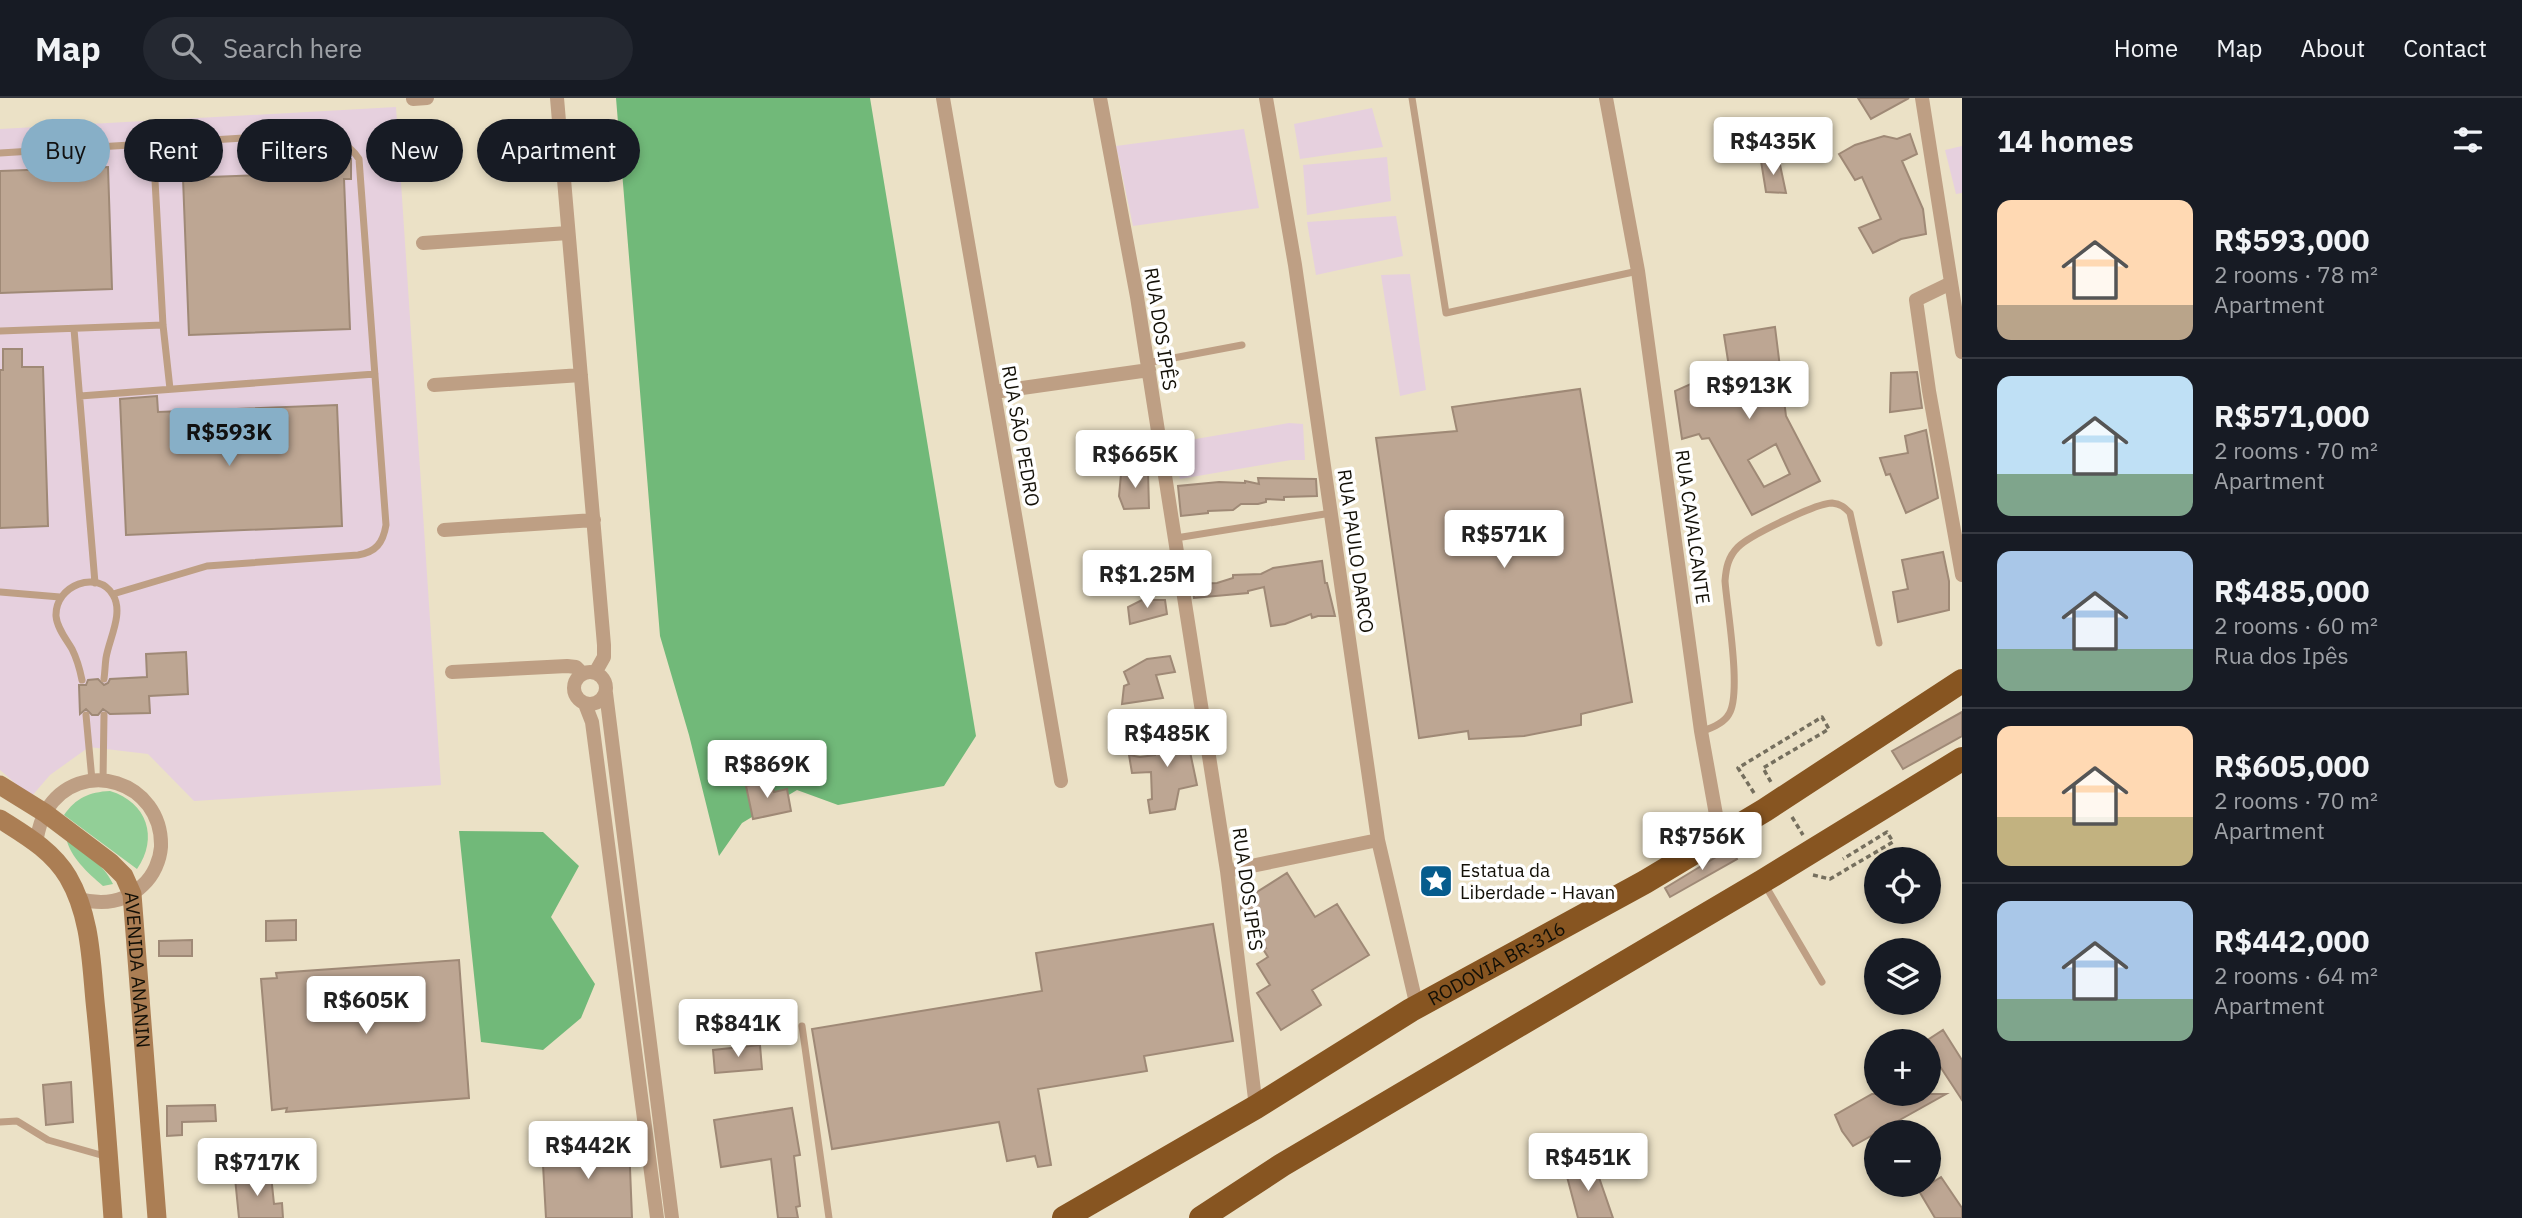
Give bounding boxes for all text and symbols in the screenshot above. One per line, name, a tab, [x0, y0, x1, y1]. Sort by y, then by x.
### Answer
search box	[143, 17, 633, 80]
text: Map	[35, 27, 101, 70]
icon: search	[167, 29, 205, 67]
text: Search here	[223, 31, 362, 65]
text: Home	[2114, 32, 2178, 64]
text: Map	[2216, 32, 2262, 64]
text: About	[2300, 32, 2365, 64]
text: Contact	[2403, 32, 2487, 64]
pin: R$435K	[1716, 118, 1830, 177]
chip: Buy	[21, 119, 110, 182]
chip: Rent	[124, 119, 223, 182]
chip: Filters	[237, 119, 352, 182]
chip: New	[366, 119, 463, 182]
chip: Apartment	[477, 119, 640, 182]
text: 14 homes	[1997, 121, 2134, 160]
icon: filters	[2449, 121, 2487, 159]
text: R$435K	[1730, 125, 1816, 155]
text: R$593,000	[2214, 220, 2370, 259]
icon: home	[2053, 228, 2137, 312]
text: 2 rooms · 78 m²	[2214, 259, 2378, 289]
street label: RUA DOS IPÊS	[1139, 266, 1183, 392]
text: Apartment	[2214, 289, 2325, 319]
pin: R$913K	[1692, 362, 1806, 421]
street label: RUA SÃO PEDRO	[997, 364, 1045, 508]
text: R$913K	[1706, 369, 1792, 399]
text: R$571,000	[2214, 396, 2370, 435]
icon: home	[2053, 404, 2137, 488]
pin: R$593K	[172, 408, 286, 468]
text: R$593K	[186, 416, 272, 446]
pin: R$665K	[1078, 430, 1192, 490]
text: 2 rooms · 70 m²	[2214, 435, 2378, 465]
text: R$665K	[1092, 438, 1178, 468]
street label: RUA CAVALCANTE	[1670, 448, 1716, 606]
text: Apartment	[2214, 465, 2325, 495]
street label: RUA PAULO DARCO	[1333, 468, 1379, 634]
pin: R$571K	[1447, 510, 1561, 570]
text: R$571K	[1461, 518, 1547, 548]
pin: R$1.25M	[1082, 550, 1212, 610]
text: R$1.25M	[1099, 558, 1195, 588]
text: R$485,000	[2214, 571, 2370, 610]
icon: home	[2053, 579, 2137, 663]
text: 2 rooms · 60 m²	[2214, 610, 2378, 640]
text: Rua dos Ipês	[2214, 640, 2349, 670]
pin: R$485K	[1110, 710, 1224, 769]
text: R$485K	[1124, 717, 1210, 747]
pin: R$869K	[710, 740, 824, 800]
text: R$605,000	[2214, 746, 2370, 785]
text: R$869K	[724, 748, 810, 778]
icon: home	[2053, 754, 2137, 838]
text: 2 rooms · 70 m²	[2214, 785, 2378, 815]
pin: R$756K	[1645, 812, 1759, 872]
text: Apartment	[2214, 815, 2325, 845]
text: R$756K	[1659, 820, 1745, 850]
street label: RUA DOS IPÊS	[1227, 826, 1269, 952]
map controls	[1864, 847, 1941, 1197]
button: locate	[1864, 847, 1941, 924]
place label: Estatua da Liberdade - Havan	[1460, 858, 1615, 904]
place icon: Estatua da Liberdade - Havan	[1417, 862, 1455, 900]
street label: AVENIDA ANANIN	[120, 891, 156, 1049]
street label: RODOVIA BR-316	[1423, 916, 1569, 1011]
text: R$442,000	[2214, 921, 2370, 960]
icon: home	[2053, 929, 2137, 1013]
button: layers	[1864, 938, 1941, 1015]
text: 2 rooms · 64 m²	[2214, 960, 2378, 990]
pin: R$605K	[309, 976, 423, 1036]
text: R$605K	[323, 984, 409, 1014]
text: Apartment	[2214, 990, 2325, 1020]
pin: R$841K	[681, 1000, 795, 1059]
text: R$841K	[695, 1007, 781, 1037]
button: +	[1864, 1029, 1941, 1106]
button: −	[1864, 1120, 1941, 1197]
pin: R$442K	[531, 1122, 645, 1181]
text: R$442K	[545, 1129, 631, 1159]
pin: R$451K	[1531, 1134, 1645, 1193]
pin: R$717K	[200, 1138, 314, 1198]
text: R$451K	[1545, 1141, 1631, 1171]
text: R$717K	[214, 1146, 300, 1176]

